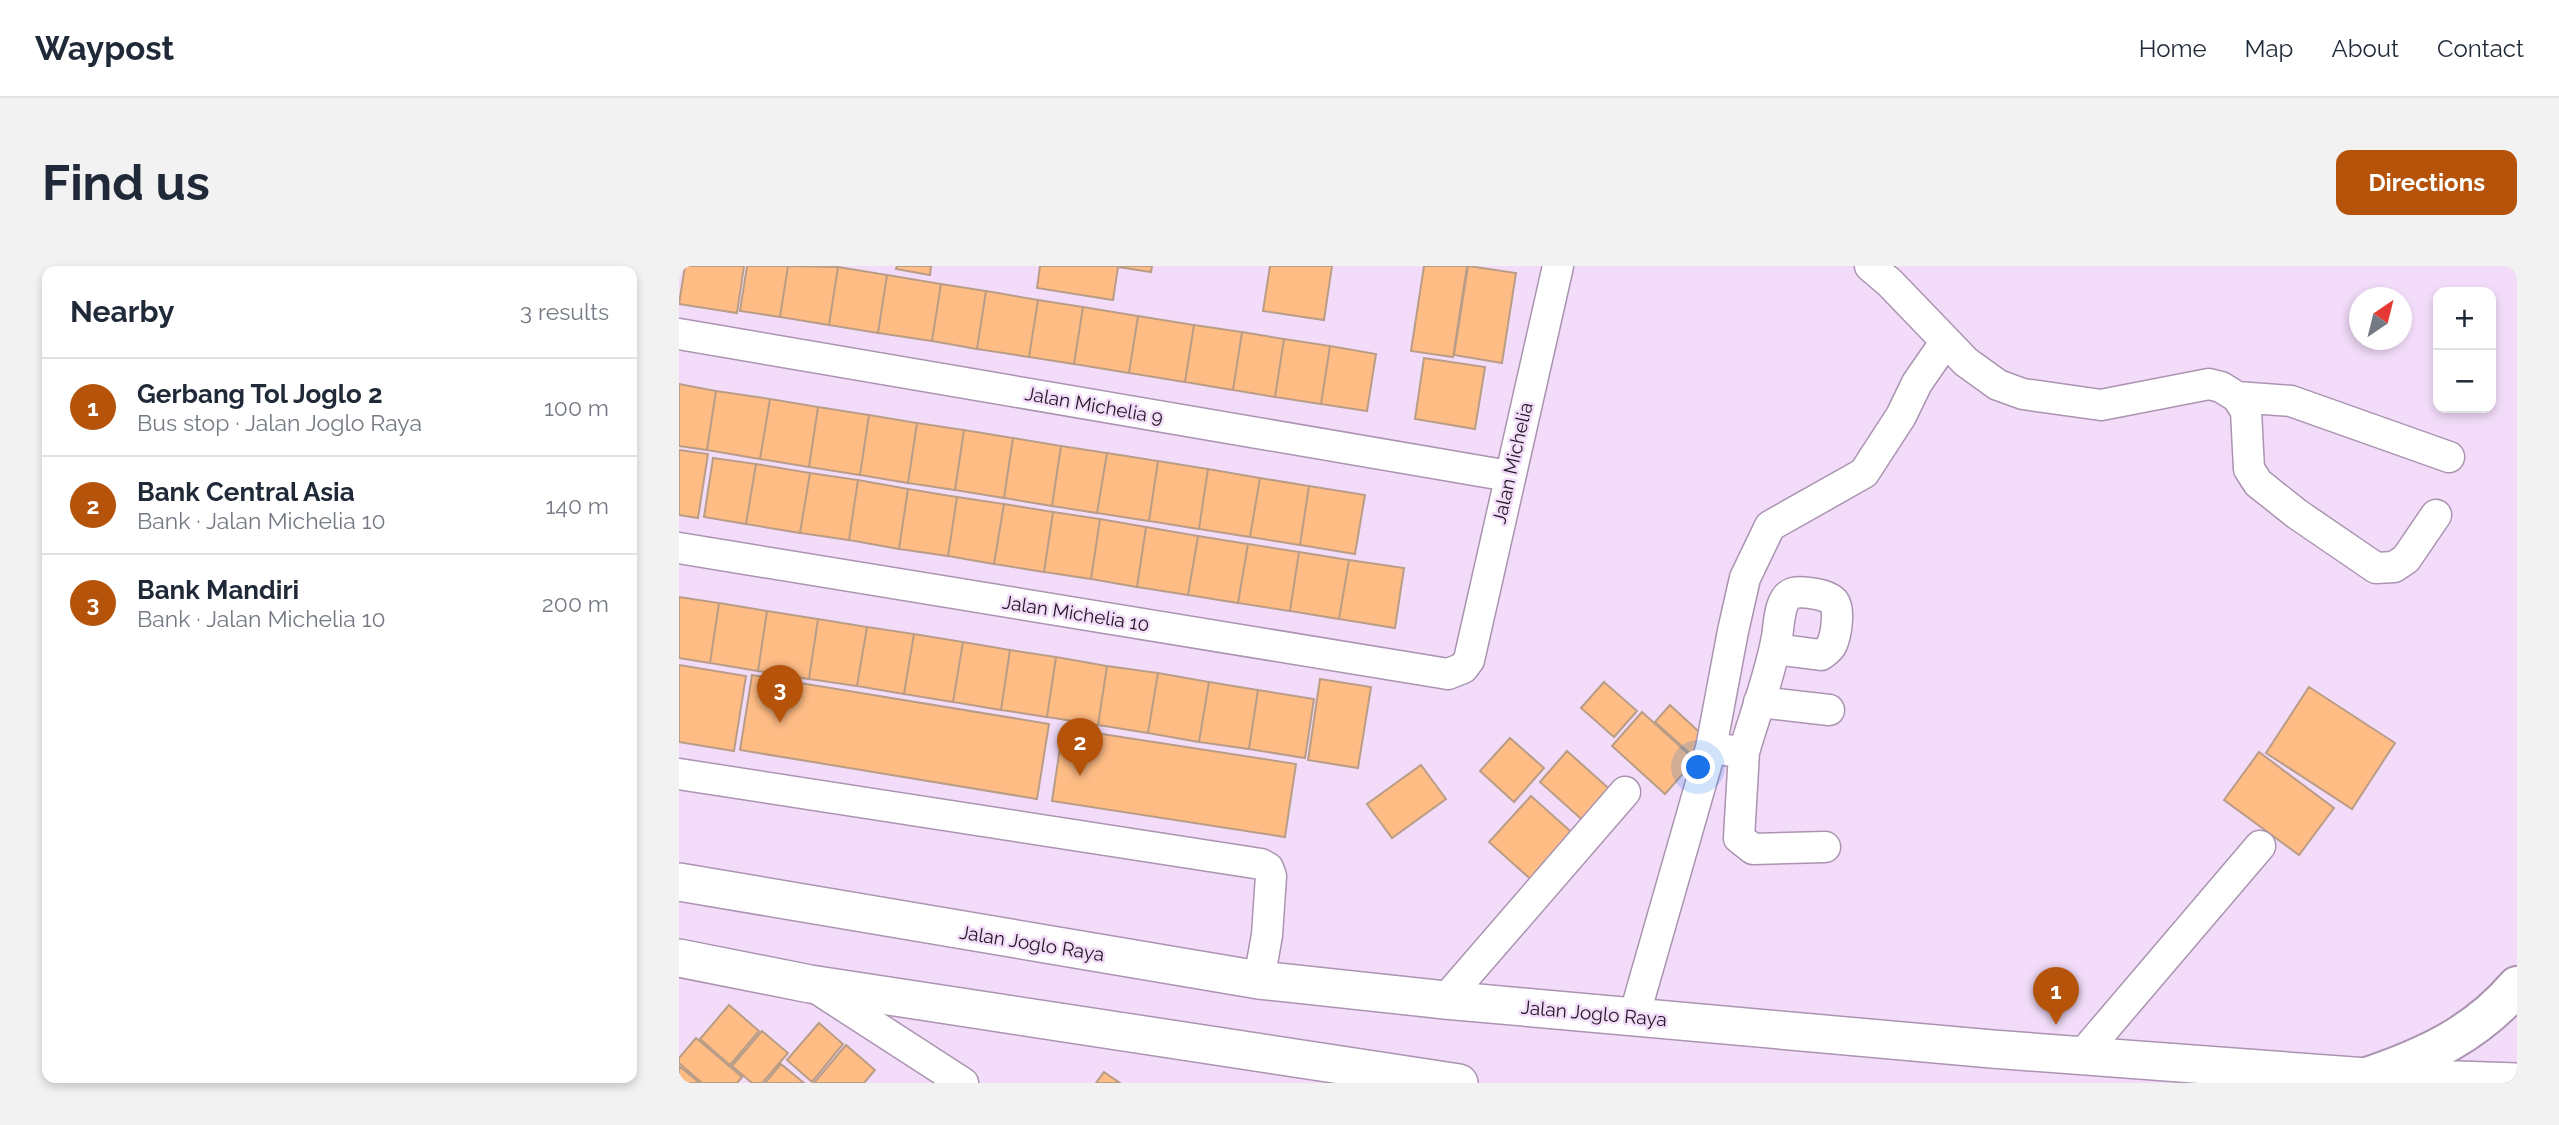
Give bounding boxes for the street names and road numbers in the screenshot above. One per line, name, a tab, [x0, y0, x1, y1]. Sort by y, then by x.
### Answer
street label: Jalan Michelia 9	[1023, 382, 1165, 428]
street label: Jalan Michelia	[1487, 400, 1537, 526]
street label: Jalan Michelia 10	[1001, 591, 1151, 635]
street label: Jalan Joglo Raya	[958, 921, 1106, 965]
street label: Jalan Joglo Raya	[1520, 996, 1668, 1030]

